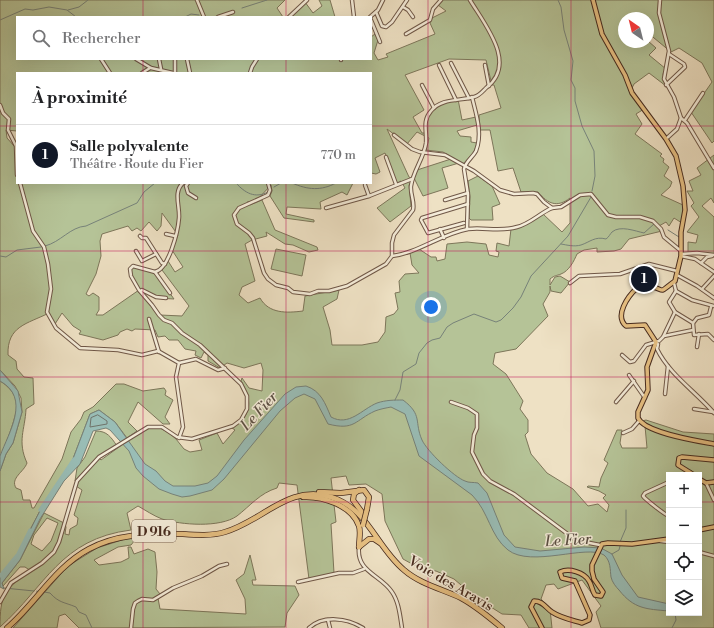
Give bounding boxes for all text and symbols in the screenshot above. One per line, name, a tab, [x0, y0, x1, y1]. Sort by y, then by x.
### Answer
north arrow	[618, 12, 654, 48]
search box	[16, 16, 372, 60]
icon: search	[30, 27, 52, 49]
text: Rechercher	[62, 29, 141, 48]
text: À proximité	[32, 87, 127, 109]
text: Salle polyvalente	[70, 137, 189, 156]
text: 1	[42, 147, 48, 163]
text: 770 m	[321, 147, 356, 163]
text: Théâtre · Route du Fier	[70, 156, 204, 172]
pin: 1	[631, 264, 657, 294]
your location	[421, 297, 441, 317]
water label: Le Fier	[236, 387, 283, 435]
map controls	[666, 472, 702, 616]
button: +	[666, 472, 702, 508]
button: −	[666, 508, 702, 544]
road number: D 916	[132, 520, 176, 542]
water label: Le Fier	[543, 530, 592, 551]
button: locate	[666, 544, 702, 580]
street label: Voie des Aravis	[404, 552, 496, 616]
button: layers	[666, 580, 702, 616]

